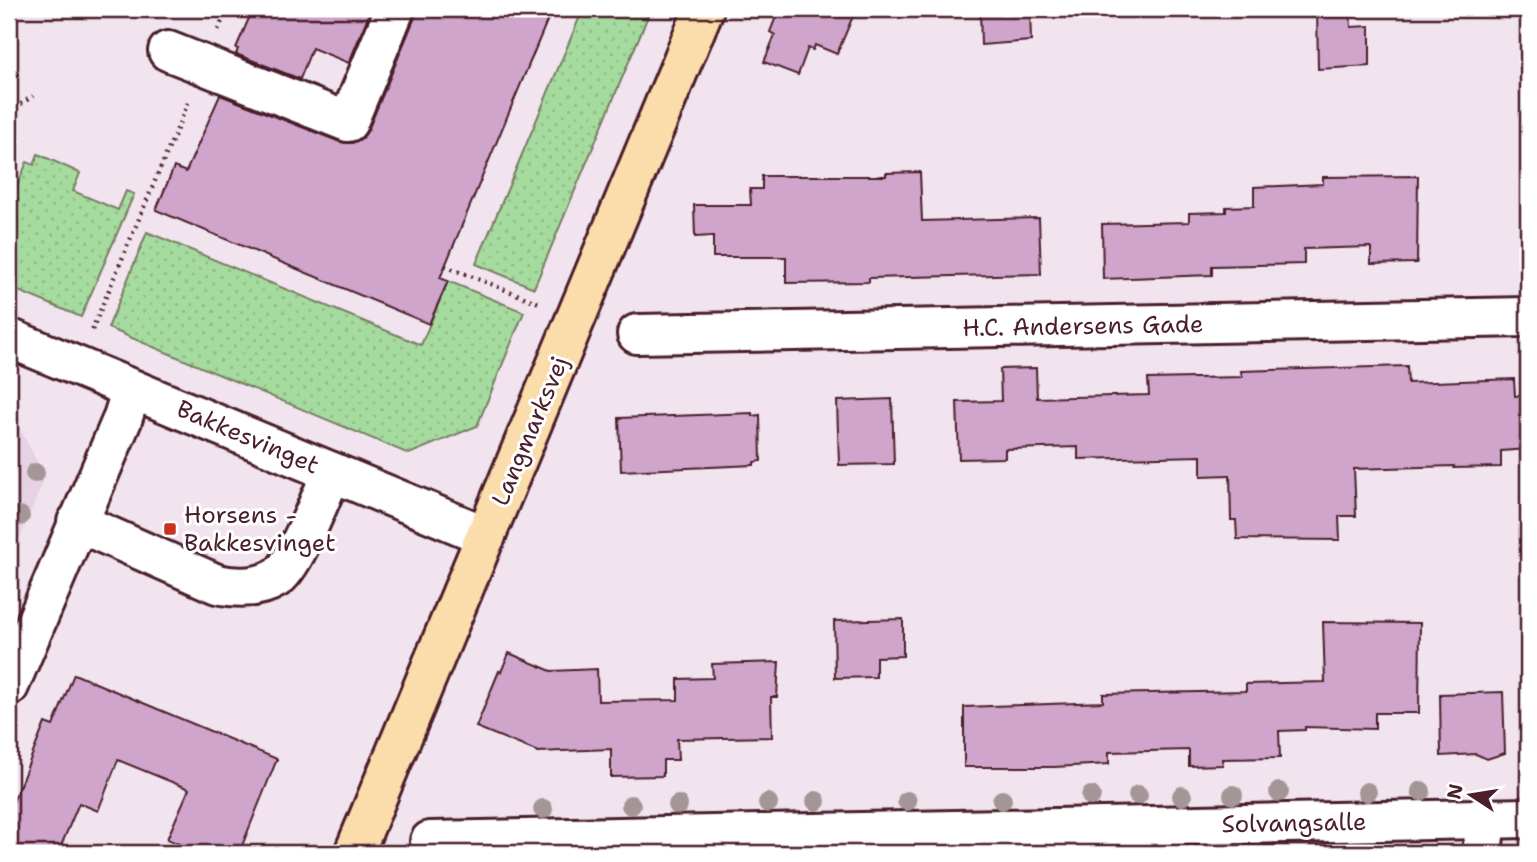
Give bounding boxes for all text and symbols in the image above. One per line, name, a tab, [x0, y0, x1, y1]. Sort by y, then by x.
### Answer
street label: H.C. Andersens Gade	[962, 308, 1204, 344]
street label: Langmarksvej	[484, 351, 576, 511]
street label: Bakkesvinget	[172, 393, 324, 481]
place label: Horsens - Bakkesvinget	[184, 499, 336, 559]
marker: Horsens - Bakkesvinget	[162, 521, 178, 537]
north arrow	[1436, 760, 1506, 830]
text: N	[1441, 782, 1469, 802]
street label: Solvangsalle	[1221, 806, 1367, 840]

